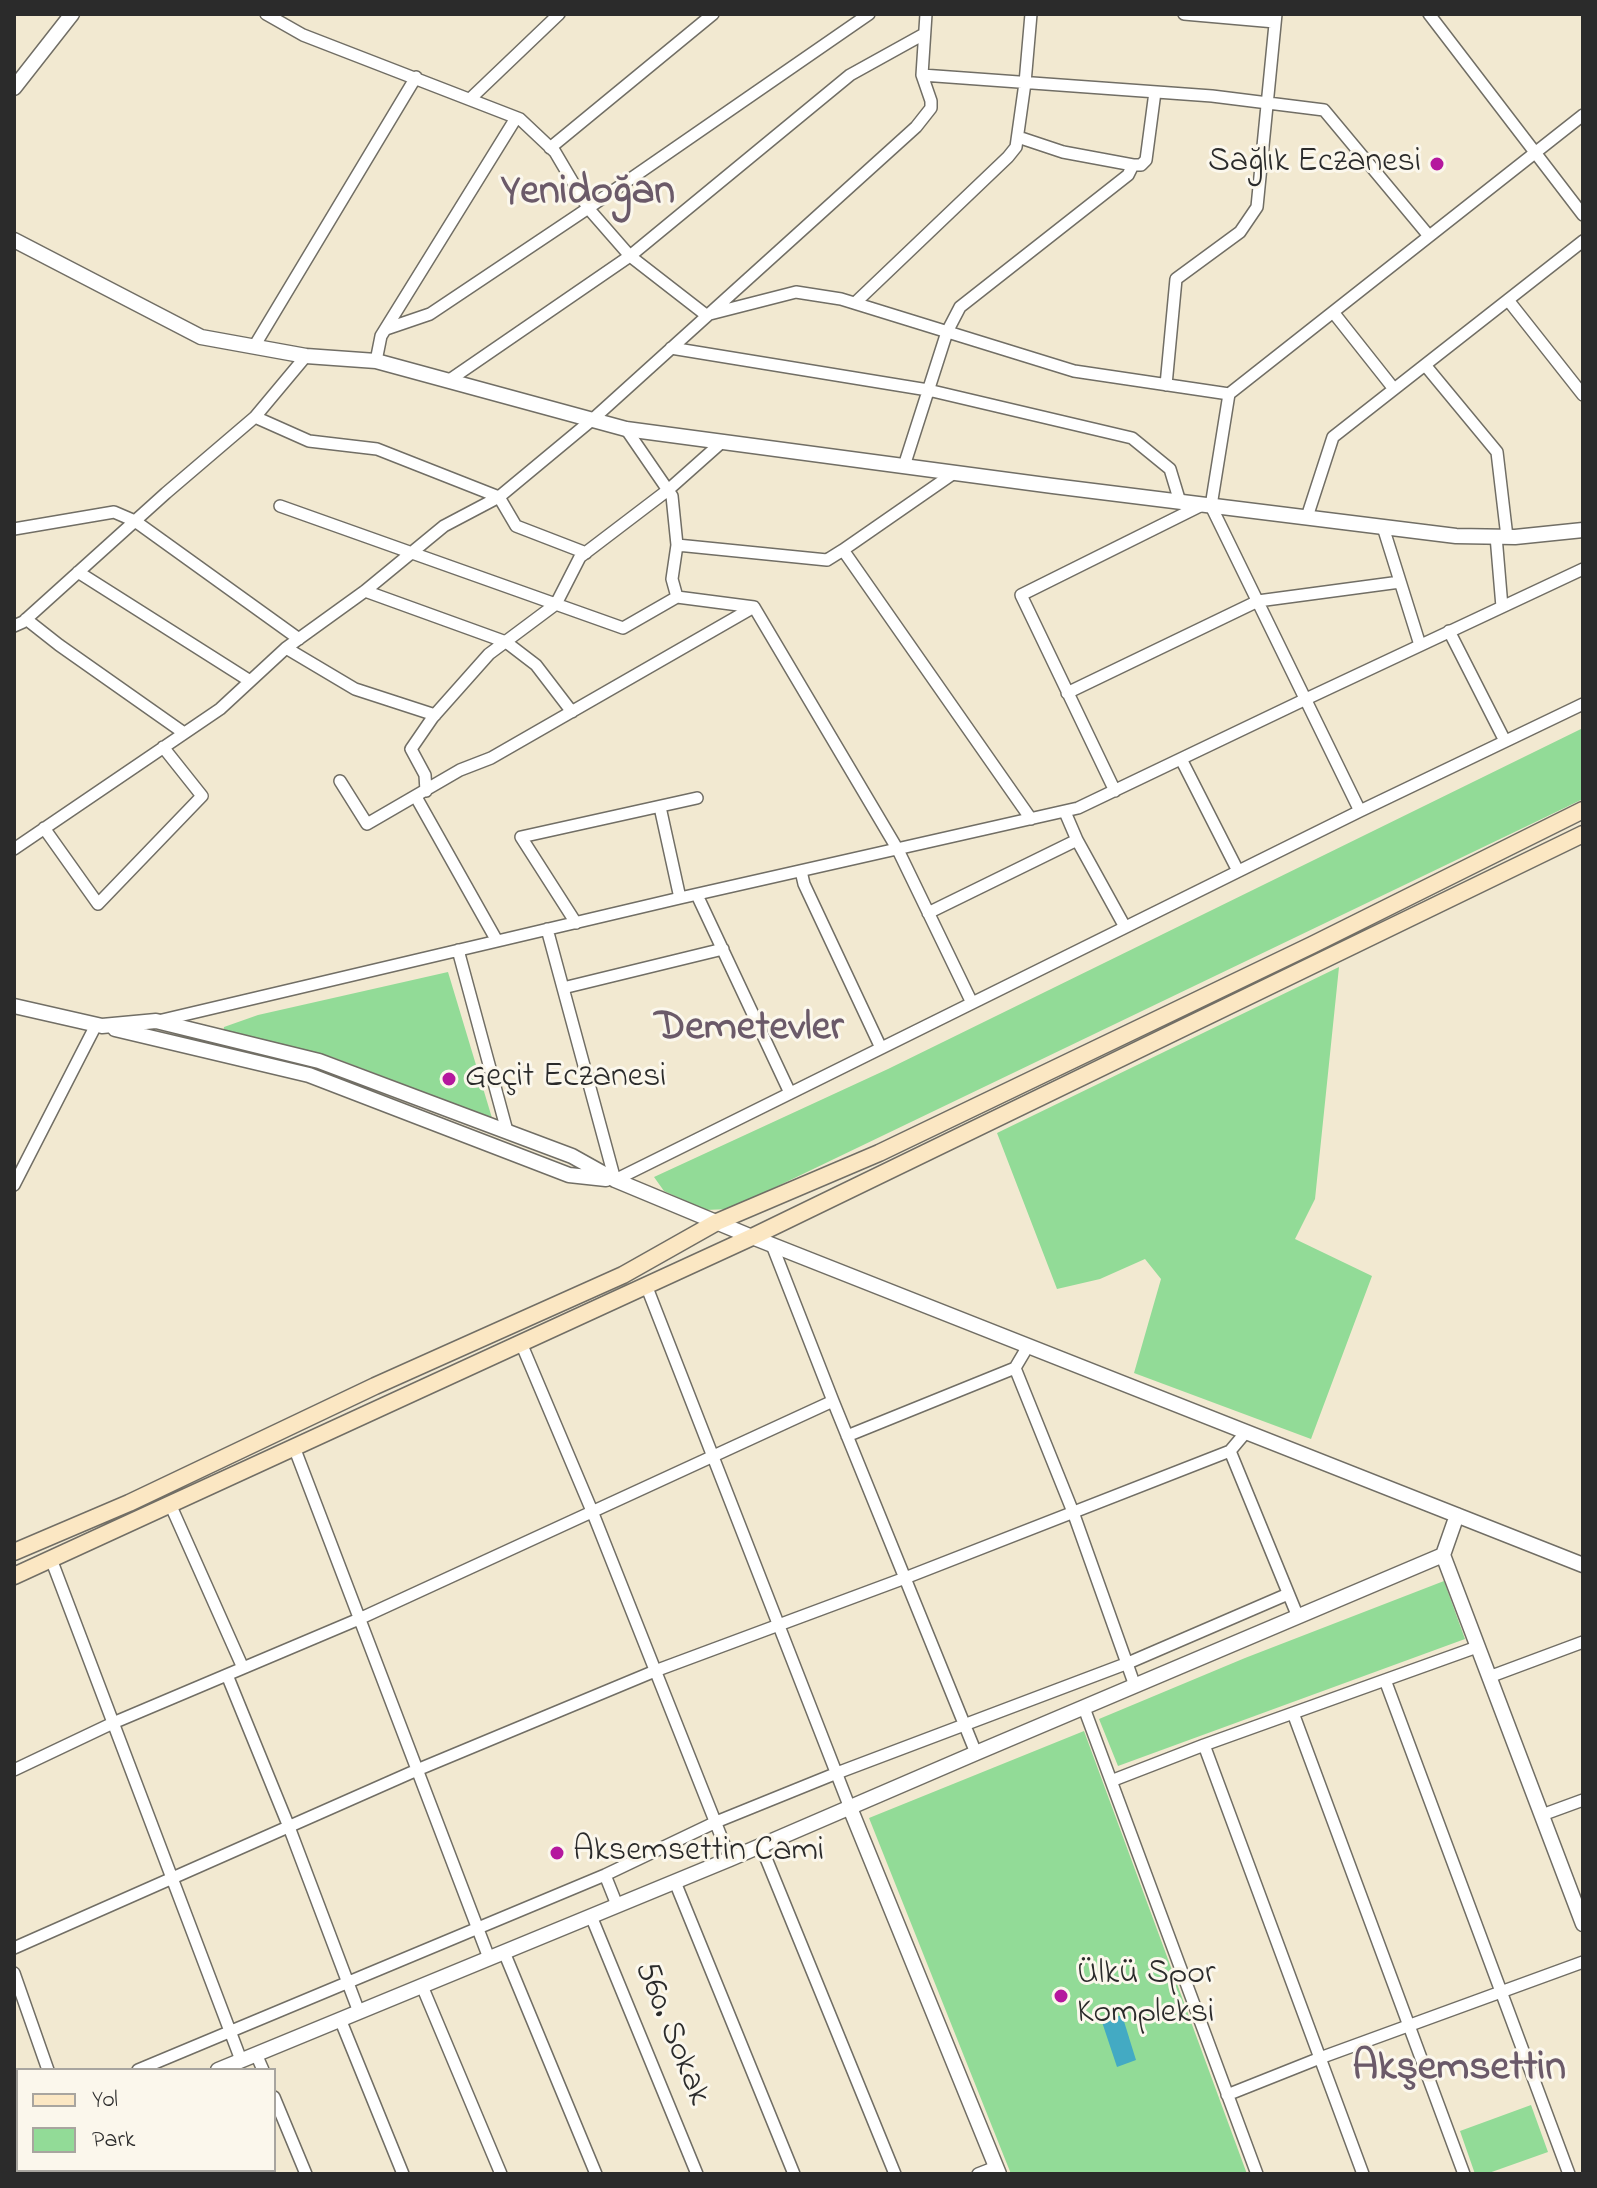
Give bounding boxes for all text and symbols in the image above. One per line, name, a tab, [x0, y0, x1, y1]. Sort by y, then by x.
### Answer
place label: Sağlık Eczanesi	[1208, 144, 1421, 184]
marker: Sağlık Eczanesi	[1428, 155, 1446, 173]
district label: Yenidoğan	[501, 170, 675, 220]
district label: Demetevler	[654, 1006, 844, 1056]
place label: Geçit Eczanesi	[465, 1059, 666, 1099]
marker: Geçit Eczanesi	[440, 1070, 458, 1088]
place label: Aksemsettin Cami	[573, 1833, 824, 1873]
marker: Aksemsettin Cami	[548, 1844, 566, 1862]
street label: 560. Sokak	[623, 1956, 717, 2112]
place label: Ülkü Spor Kompleksi	[1077, 1956, 1215, 2036]
marker: Ülkü Spor Kompleksi	[1052, 1987, 1070, 2005]
district label: Akşemsettin	[1352, 2046, 1566, 2096]
legend	[16, 2068, 276, 2172]
text: Yol	[92, 2083, 118, 2118]
text: Park	[92, 2123, 135, 2158]

